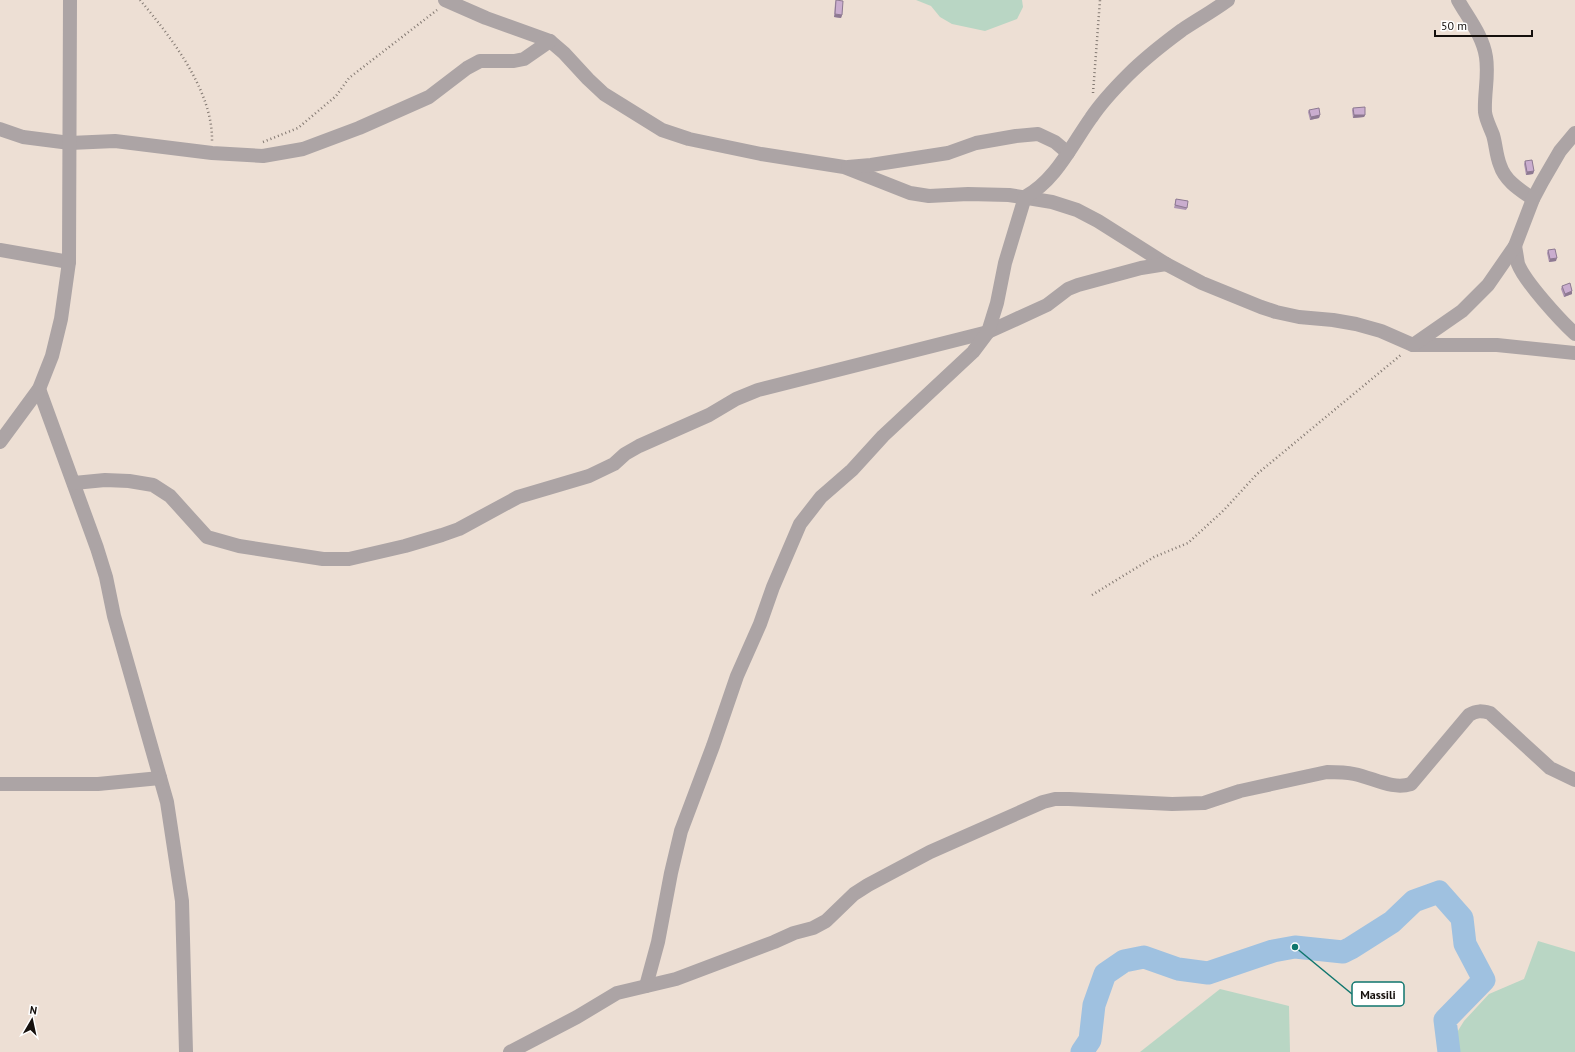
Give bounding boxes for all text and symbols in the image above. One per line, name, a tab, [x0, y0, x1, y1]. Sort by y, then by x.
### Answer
scale bar	[1435, 12, 1532, 38]
text: 50 m	[1441, 18, 1467, 33]
callout: Massili	[1352, 982, 1404, 1006]
text: Massili	[1360, 987, 1396, 1002]
north arrow	[12, 1000, 52, 1040]
text: N	[29, 1003, 38, 1018]

